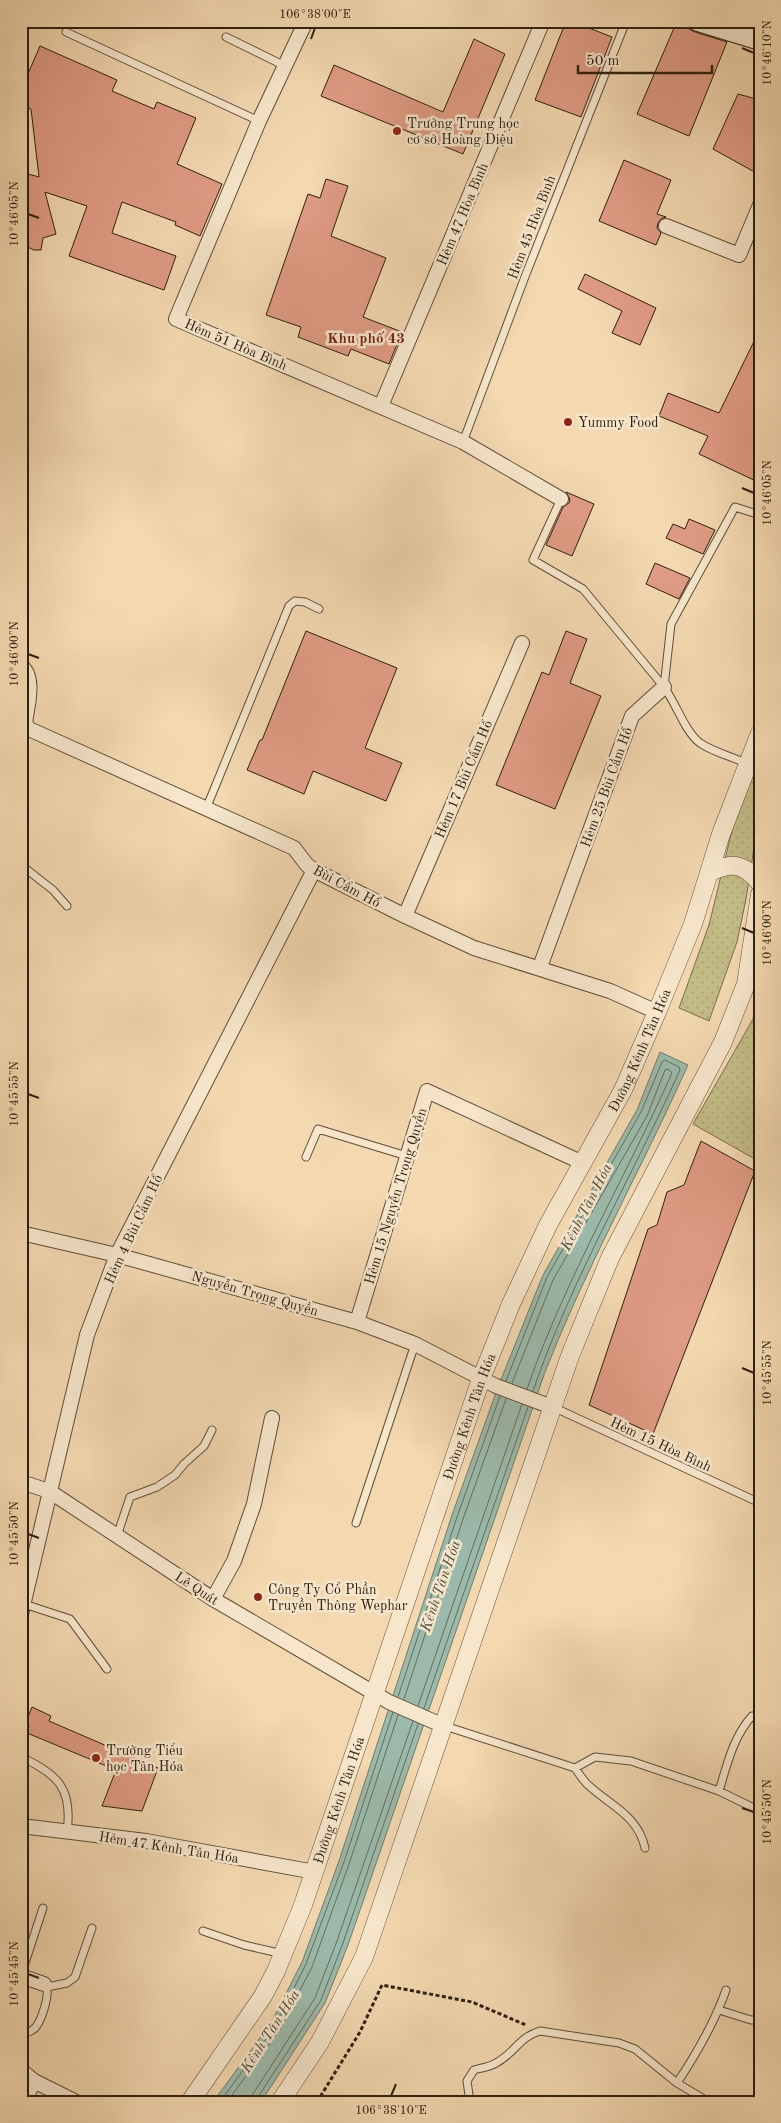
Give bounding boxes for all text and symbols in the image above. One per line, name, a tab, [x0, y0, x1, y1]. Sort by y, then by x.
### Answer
text: 106°38'00"E	[279, 9, 351, 21]
text: 10°46'10"N	[762, 20, 774, 86]
scale bar	[578, 42, 712, 74]
text: 50 m	[586, 54, 620, 69]
place label: Trường Trung học cơ sở Hoàng Diệu	[407, 117, 519, 147]
marker: Trường Trung học cơ sở Hoàng Diệu	[391, 125, 403, 137]
street label: Hẻm 47 Hòa Bình	[435, 161, 491, 268]
street label: Hẻm 45 Hòa Bình	[506, 173, 558, 281]
text: 10°46'05"N	[8, 181, 21, 247]
street label: Hẻm 51 Hòa Bình	[182, 317, 289, 373]
district label: Khu phố 43	[327, 331, 405, 347]
marker: Yummy Food	[562, 416, 574, 428]
place label: Yummy Food	[578, 416, 658, 430]
text: 10°46'05"N	[761, 460, 774, 526]
text: 10°46'00"N	[9, 621, 21, 687]
street label: Hẻm 17 Bùi Cẩm Hổ	[431, 717, 495, 840]
street label: Hẻm 25 Bùi Cầm Hổ	[577, 725, 635, 849]
street label: Bùi Cẩm Hổ	[311, 862, 384, 910]
text: 10°46'00"N	[762, 900, 774, 966]
street label: Đường Kênh Tân Hóa	[606, 987, 674, 1114]
text: 10°45'55"N	[8, 1061, 21, 1127]
street label: Hẻm 15 Nguyễn Trọng Quyền	[360, 1105, 430, 1286]
water label: Kênh Tân Hóa	[559, 1162, 616, 1255]
street label: Hẻm 4 Bùi Cầm Hổ	[101, 1172, 165, 1286]
street label: Nguyễn Trọng Quyền	[190, 1267, 321, 1319]
text: 10°45'55"N	[761, 1340, 774, 1406]
street label: Đường Kênh Tân Hóa	[441, 1352, 499, 1482]
street label: Hẻm 15 Hòa Bình	[608, 1415, 714, 1475]
text: 10°45'50"N	[8, 1501, 21, 1567]
water label: Kênh Tân Hóa	[418, 1539, 464, 1635]
street label: Lê Quát	[172, 1570, 221, 1608]
place label: Công Ty Cổ Phần Truyền Thông Wephar	[268, 1581, 408, 1613]
marker: Công Ty Cổ Phần Truyền Thông Wephar	[252, 1591, 264, 1603]
street label: Đường Kênh Tân Hóa	[311, 1735, 367, 1866]
place label: Trường Tiểu học Tân Hóa	[106, 1742, 183, 1774]
marker: Trường Tiểu học Tân Hóa	[90, 1752, 102, 1764]
text: 10°45'50"N	[761, 1779, 774, 1845]
street label: Hẻm 47 Kênh Tân Hóa	[98, 1830, 240, 1866]
text: 10°45'45"N	[8, 1941, 21, 2007]
water label: Kênh Tân Hóa	[238, 1988, 304, 2077]
text: 106°38'10"E	[355, 2105, 427, 2117]

